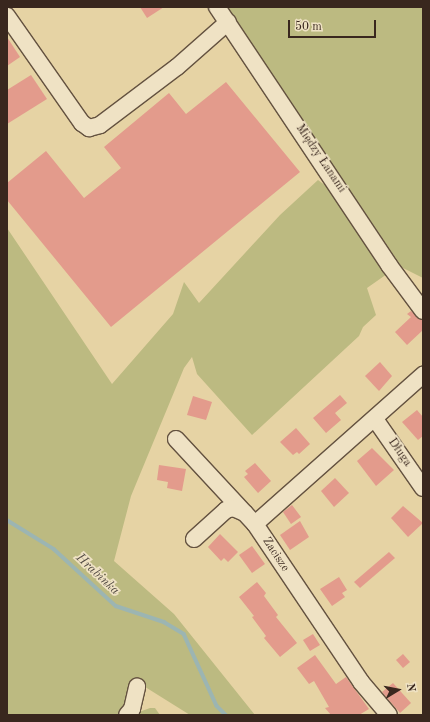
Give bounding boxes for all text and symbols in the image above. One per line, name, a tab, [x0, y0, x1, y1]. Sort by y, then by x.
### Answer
scale bar	[290, 12, 378, 38]
text: 50 m	[295, 21, 322, 33]
street label: Między Łanami	[292, 122, 348, 196]
street label: Długa	[384, 436, 414, 470]
street label: Zacisze	[259, 535, 291, 575]
water label: Hrabinka	[72, 551, 122, 599]
north arrow	[378, 670, 418, 710]
text: N	[404, 683, 416, 693]

